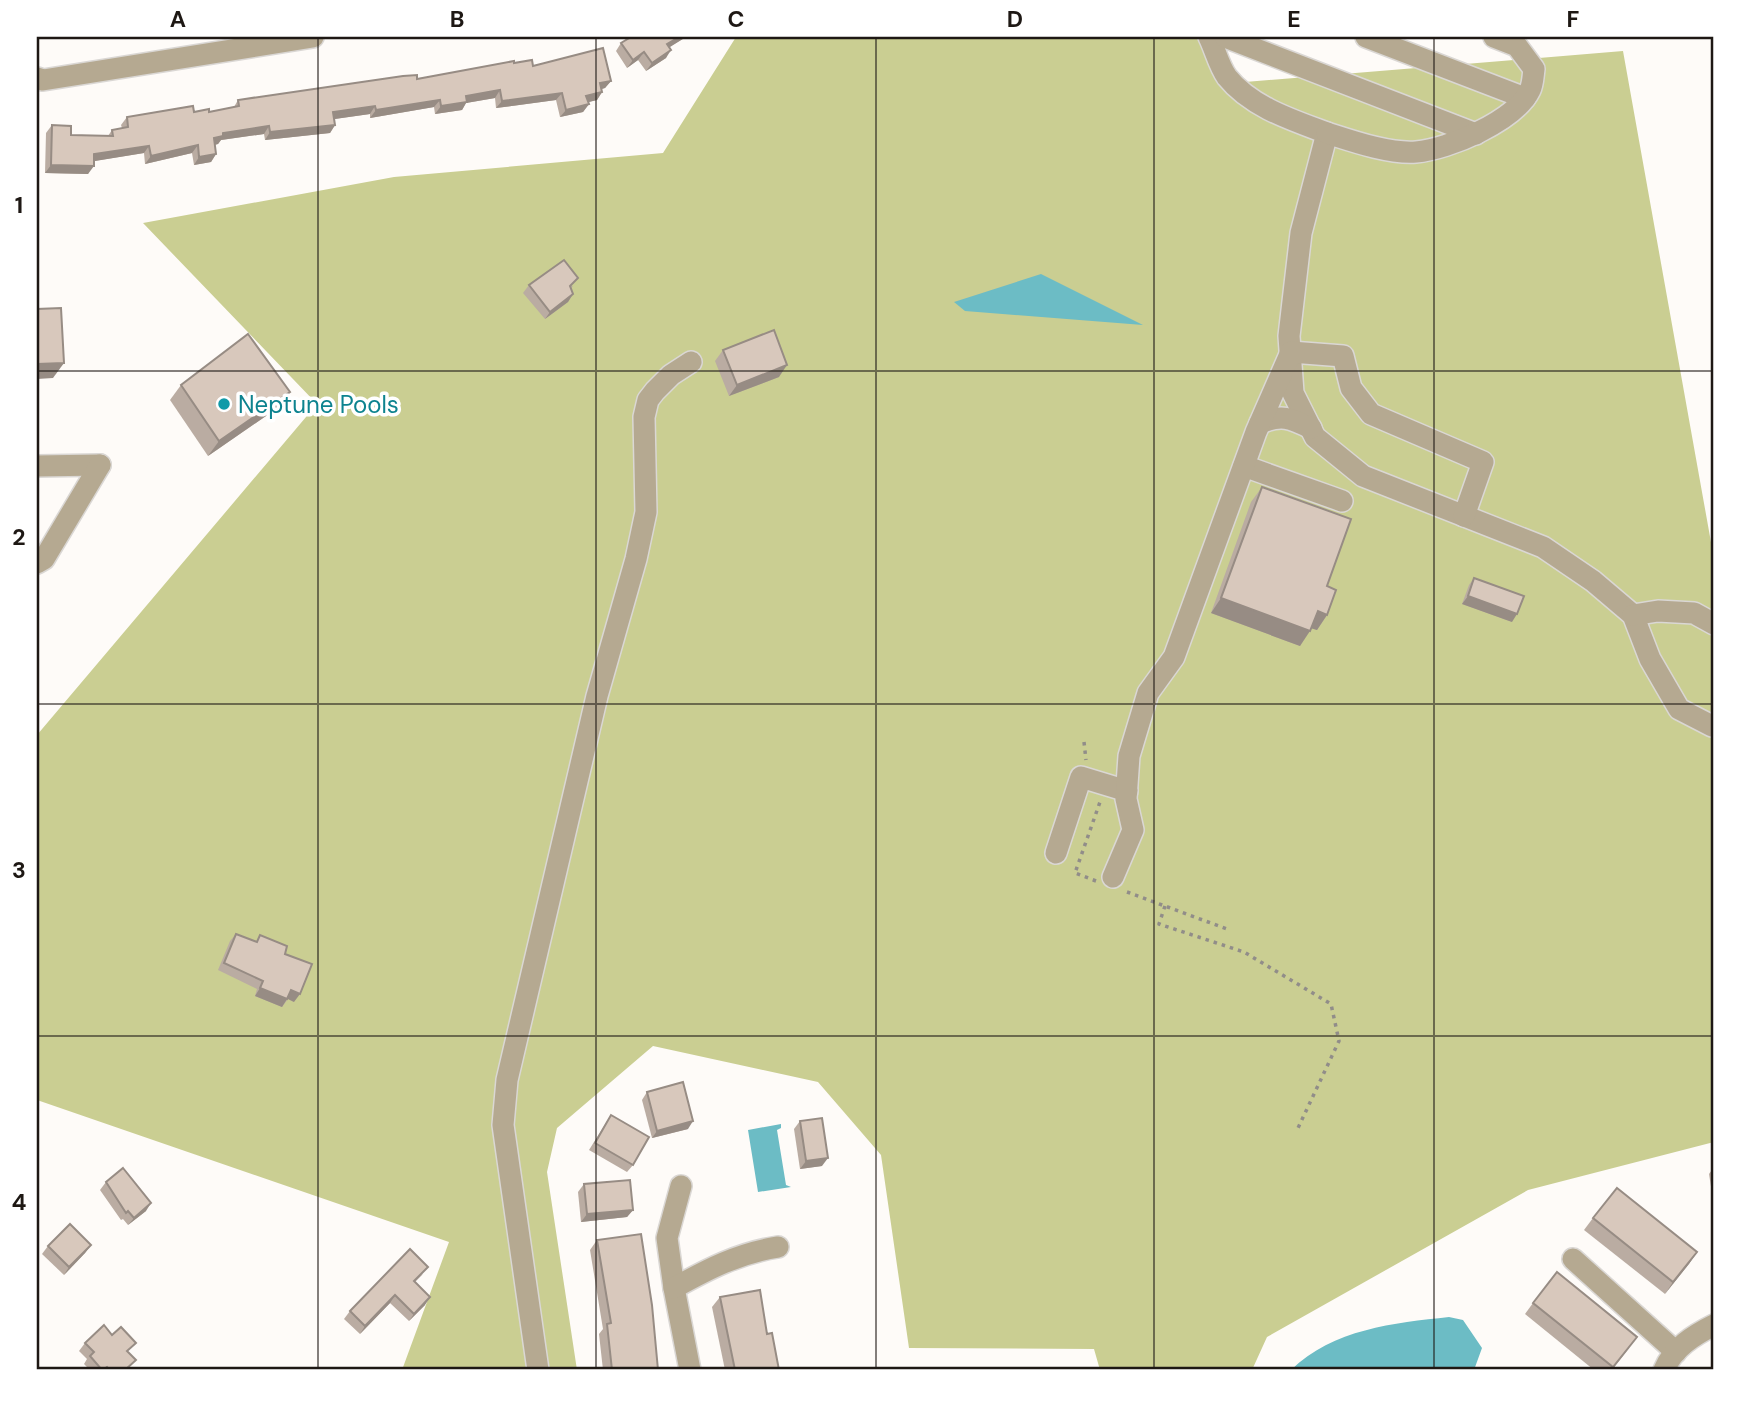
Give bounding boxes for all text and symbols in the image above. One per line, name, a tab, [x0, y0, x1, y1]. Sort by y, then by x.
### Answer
text: A	[170, 4, 186, 34]
text: B	[450, 4, 464, 34]
text: C	[728, 4, 744, 34]
text: D	[1007, 4, 1023, 34]
text: E	[1287, 4, 1301, 34]
text: F	[1567, 4, 1580, 34]
text: 1	[15, 190, 23, 220]
place label: Neptune Pools	[238, 389, 399, 420]
marker: Neptune Pools	[216, 396, 232, 412]
text: 2	[12, 522, 26, 552]
text: 3	[12, 855, 26, 885]
text: 4	[12, 1187, 27, 1217]

